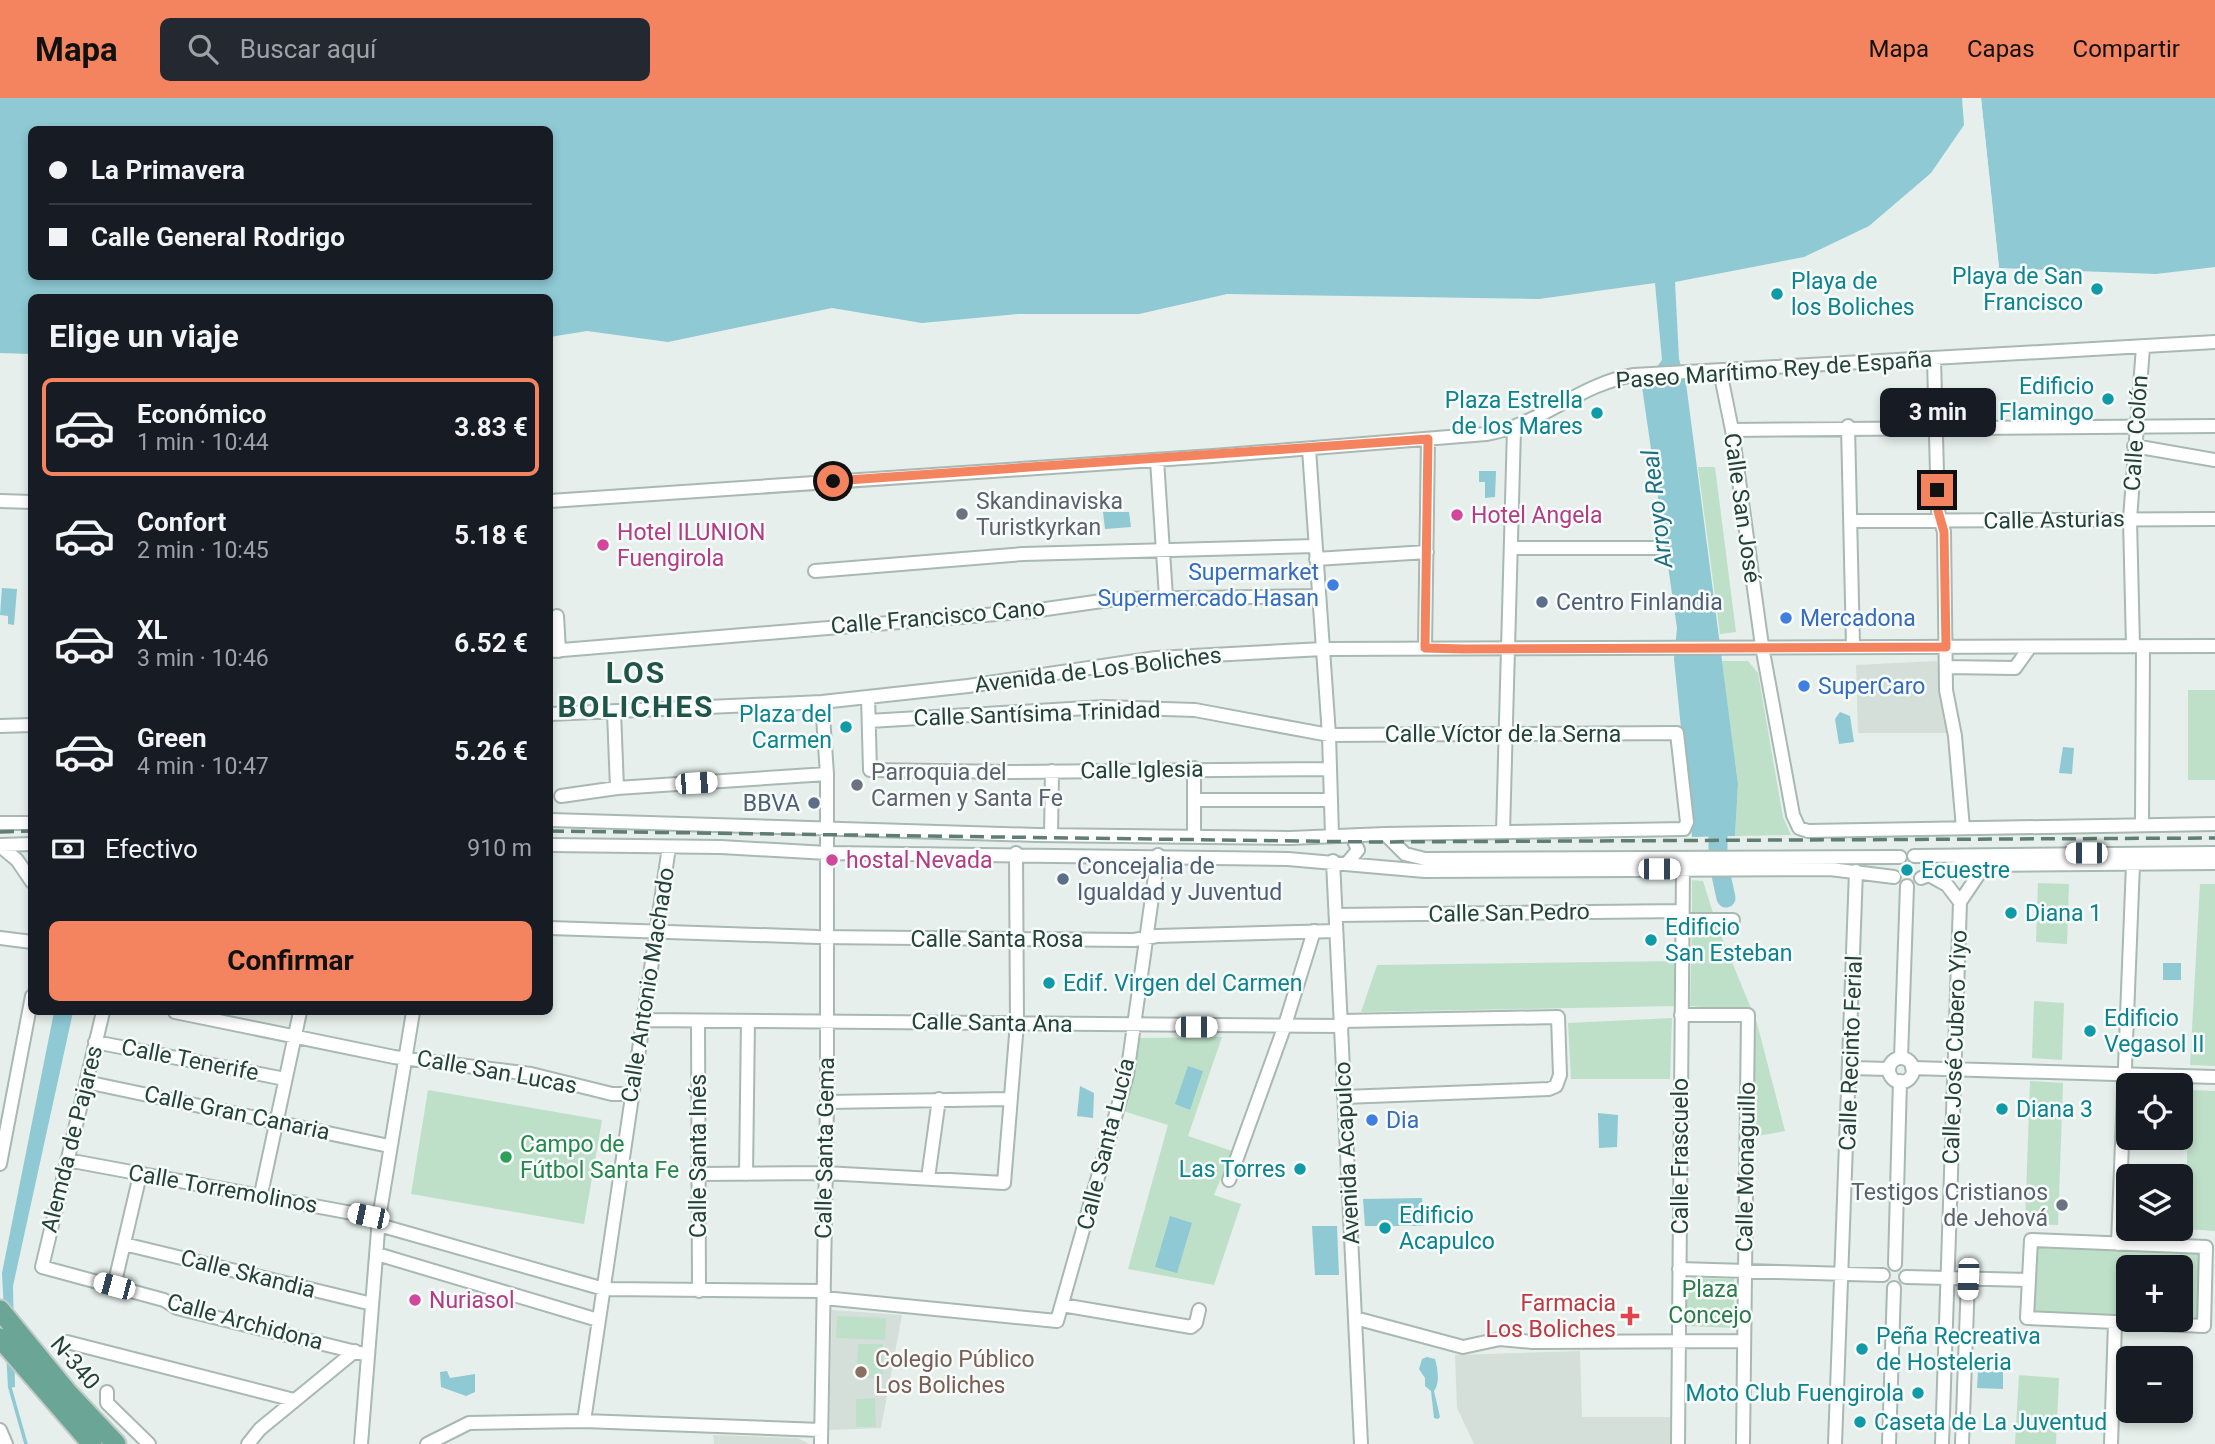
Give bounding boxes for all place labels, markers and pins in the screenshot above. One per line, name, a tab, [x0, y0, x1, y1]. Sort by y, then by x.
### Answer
place label: Playa de San Francisco	[1952, 263, 2083, 316]
place label: Playa de los Boliches	[1791, 268, 1915, 321]
marker: Playa de San Francisco	[2089, 281, 2105, 297]
marker: Playa de los Boliches	[1769, 286, 1785, 302]
place label: Edificio Flamingo	[1999, 373, 2094, 426]
place label: Plaza Estrella de los Mares	[1445, 387, 1583, 440]
marker: Edificio Flamingo	[2100, 391, 2116, 407]
marker: Plaza Estrella de los Mares	[1589, 405, 1605, 421]
place label: Skandinaviska Turistkyrkan	[976, 488, 1123, 541]
place label: Hotel Angela	[1471, 502, 1602, 529]
marker: Skandinaviska Turistkyrkan	[954, 506, 970, 522]
marker: Hotel Angela	[1449, 507, 1465, 523]
place label: Hotel ILUNION Fuengirola	[617, 519, 765, 572]
marker: Hotel ILUNION Fuengirola	[595, 537, 611, 553]
place label: Supermarket Supermercado Hasan	[1097, 559, 1319, 612]
marker: Supermarket Supermercado Hasan	[1325, 577, 1341, 593]
place label: Centro Finlandia	[1556, 589, 1723, 616]
marker: Centro Finlandia	[1534, 594, 1550, 610]
place label: Mercadona	[1800, 605, 1916, 632]
marker: Mercadona	[1778, 610, 1794, 626]
place label: SuperCaro	[1818, 673, 1925, 700]
marker: SuperCaro	[1796, 678, 1812, 694]
place label: Plaza del Carmen	[739, 701, 832, 754]
marker: Plaza del Carmen	[838, 719, 854, 735]
place label: Parroquia del Carmen y Santa Fe	[871, 759, 1063, 812]
marker: Parroquia del Carmen y Santa Fe	[849, 777, 865, 793]
place label: BBVA	[743, 790, 800, 817]
marker: BBVA	[806, 795, 822, 811]
place label: hostal Nevada	[846, 847, 992, 874]
marker: hostal Nevada	[824, 852, 840, 868]
place label: Concejalia de Igualdad y Juventud	[1077, 853, 1282, 906]
place label: Ecuestre	[1921, 857, 2010, 884]
marker: Ecuestre	[1899, 862, 1915, 878]
marker: Concejalia de Igualdad y Juventud	[1055, 871, 1071, 887]
place label: Diana 1	[2025, 900, 2102, 927]
marker: Diana 1	[2003, 905, 2019, 921]
place label: Edificio San Esteban	[1665, 914, 1792, 967]
marker: Edificio San Esteban	[1643, 932, 1659, 948]
place label: Edif. Virgen del Carmen	[1063, 970, 1302, 997]
marker: Edif. Virgen del Carmen	[1041, 975, 1057, 991]
place label: Edificio Vegasol II	[2104, 1005, 2205, 1058]
marker: Edificio Vegasol II	[2082, 1023, 2098, 1039]
place label: Diana 3	[2016, 1096, 2093, 1123]
marker: Diana 3	[1994, 1101, 2010, 1117]
place label: Dia	[1386, 1107, 1419, 1134]
marker: Dia	[1364, 1112, 1380, 1128]
place label: Campo de Fútbol Santa Fe	[520, 1131, 679, 1184]
marker: Campo de Fútbol Santa Fe	[498, 1149, 514, 1165]
place label: Las Torres	[1179, 1156, 1286, 1183]
marker: Las Torres	[1292, 1161, 1308, 1177]
place label: Testigos Cristianos de Jehová	[1851, 1179, 2048, 1232]
marker: Testigos Cristianos de Jehová	[2054, 1197, 2070, 1213]
place label: Edificio Acapulco	[1399, 1202, 1495, 1255]
marker: Edificio Acapulco	[1377, 1220, 1393, 1236]
place label: Nuriasol	[429, 1287, 515, 1314]
place label: Farmacia Los Boliches	[1486, 1290, 1616, 1343]
marker: Nuriasol	[407, 1292, 423, 1308]
marker: Farmacia Los Boliches	[1622, 1308, 1638, 1324]
place label: Peña Recreativa de Hosteleria	[1876, 1323, 2041, 1376]
marker: Peña Recreativa de Hosteleria	[1854, 1341, 1870, 1357]
place label: Colegio Público Los Boliches	[875, 1346, 1035, 1399]
marker: Colegio Público Los Boliches	[853, 1364, 869, 1380]
place label: Moto Club Fuengirola	[1685, 1380, 1904, 1407]
marker: Moto Club Fuengirola	[1910, 1385, 1926, 1401]
place label: Caseta de La Juventud	[1874, 1409, 2107, 1436]
marker: Caseta de La Juventud	[1852, 1414, 1868, 1430]

